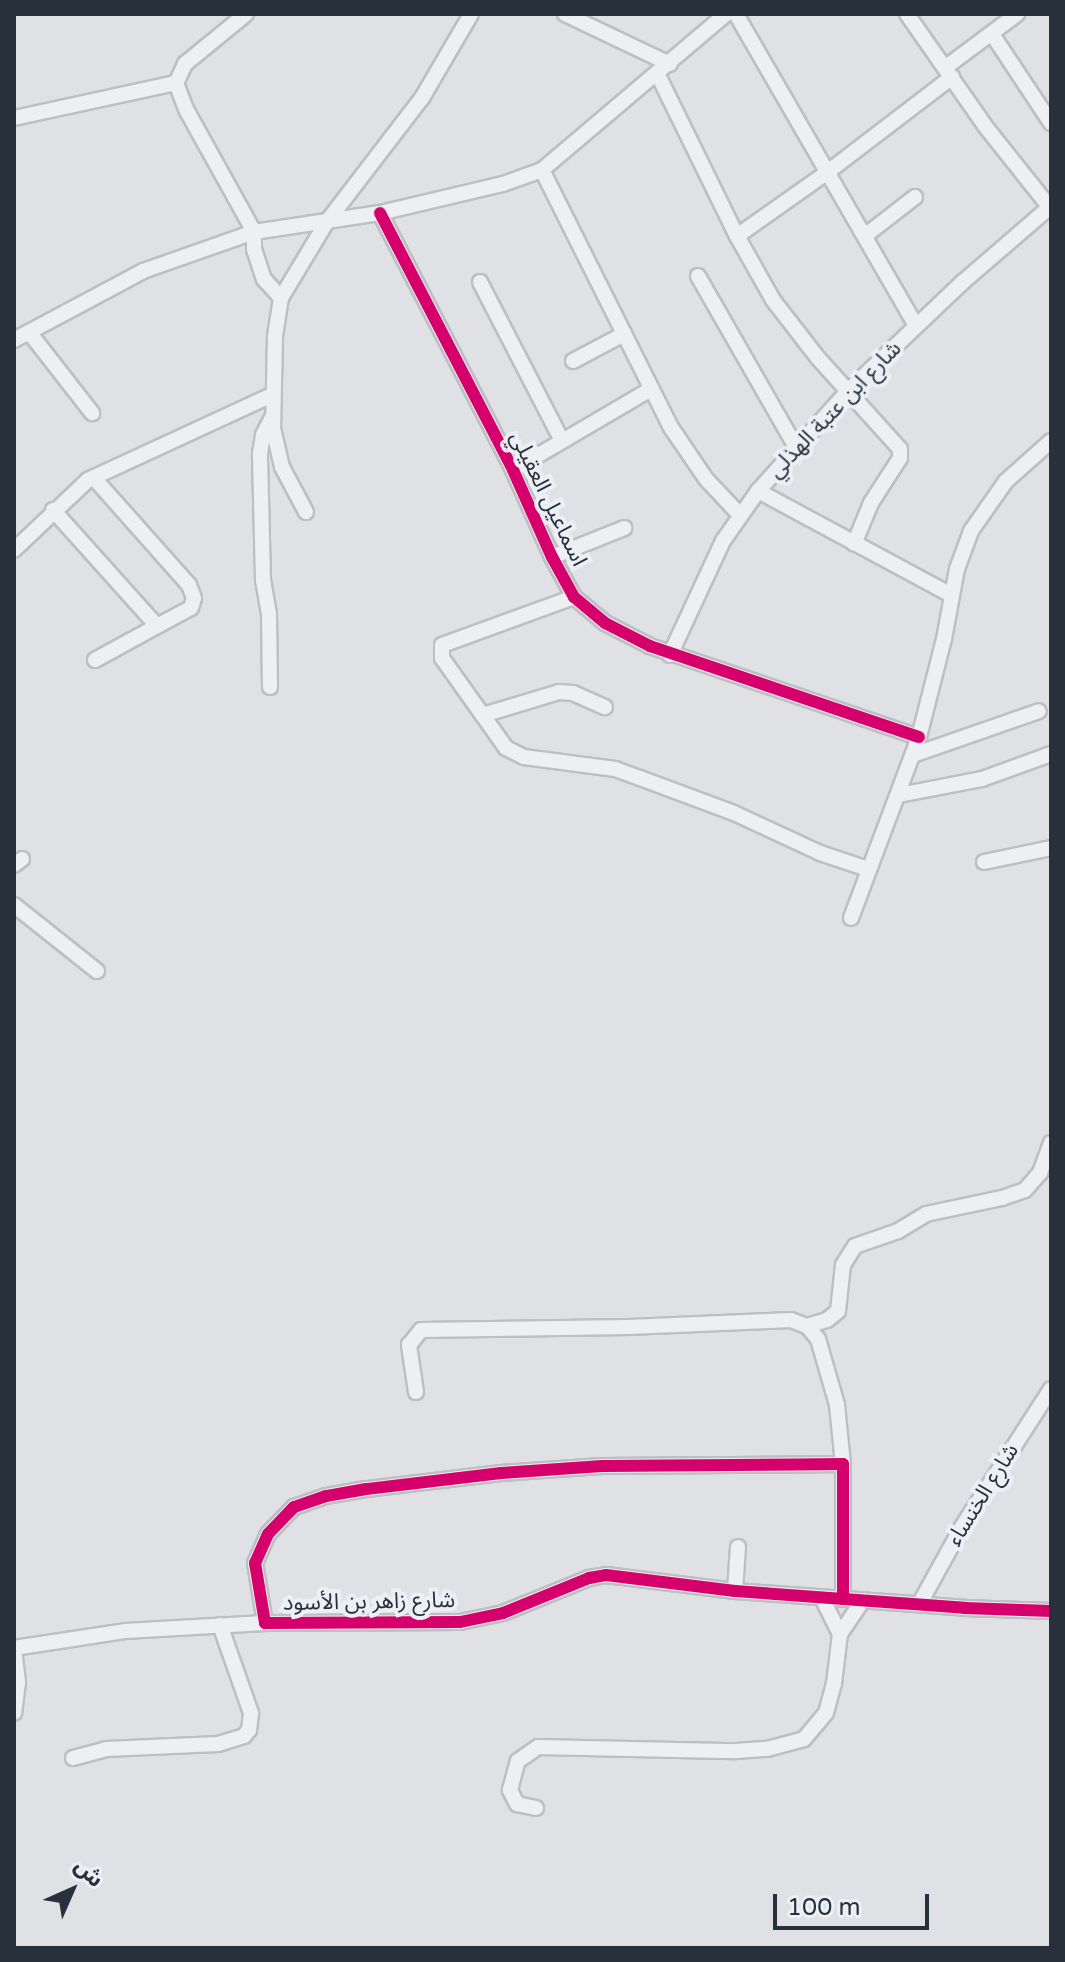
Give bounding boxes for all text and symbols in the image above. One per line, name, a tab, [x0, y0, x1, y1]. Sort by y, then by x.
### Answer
street label: شارع ابن عتبة الهذلي	[763, 336, 907, 484]
street label: اسماعيل العقيلي	[504, 427, 592, 571]
street label: شارع الخنساء	[941, 1439, 1025, 1551]
street label: شارع زاهر بن الأسود	[283, 1587, 455, 1617]
north arrow	[32, 1850, 112, 1930]
text: ش	[69, 1853, 109, 1893]
scale bar	[777, 1878, 933, 1928]
text: 100 m	[787, 1893, 861, 1922]

